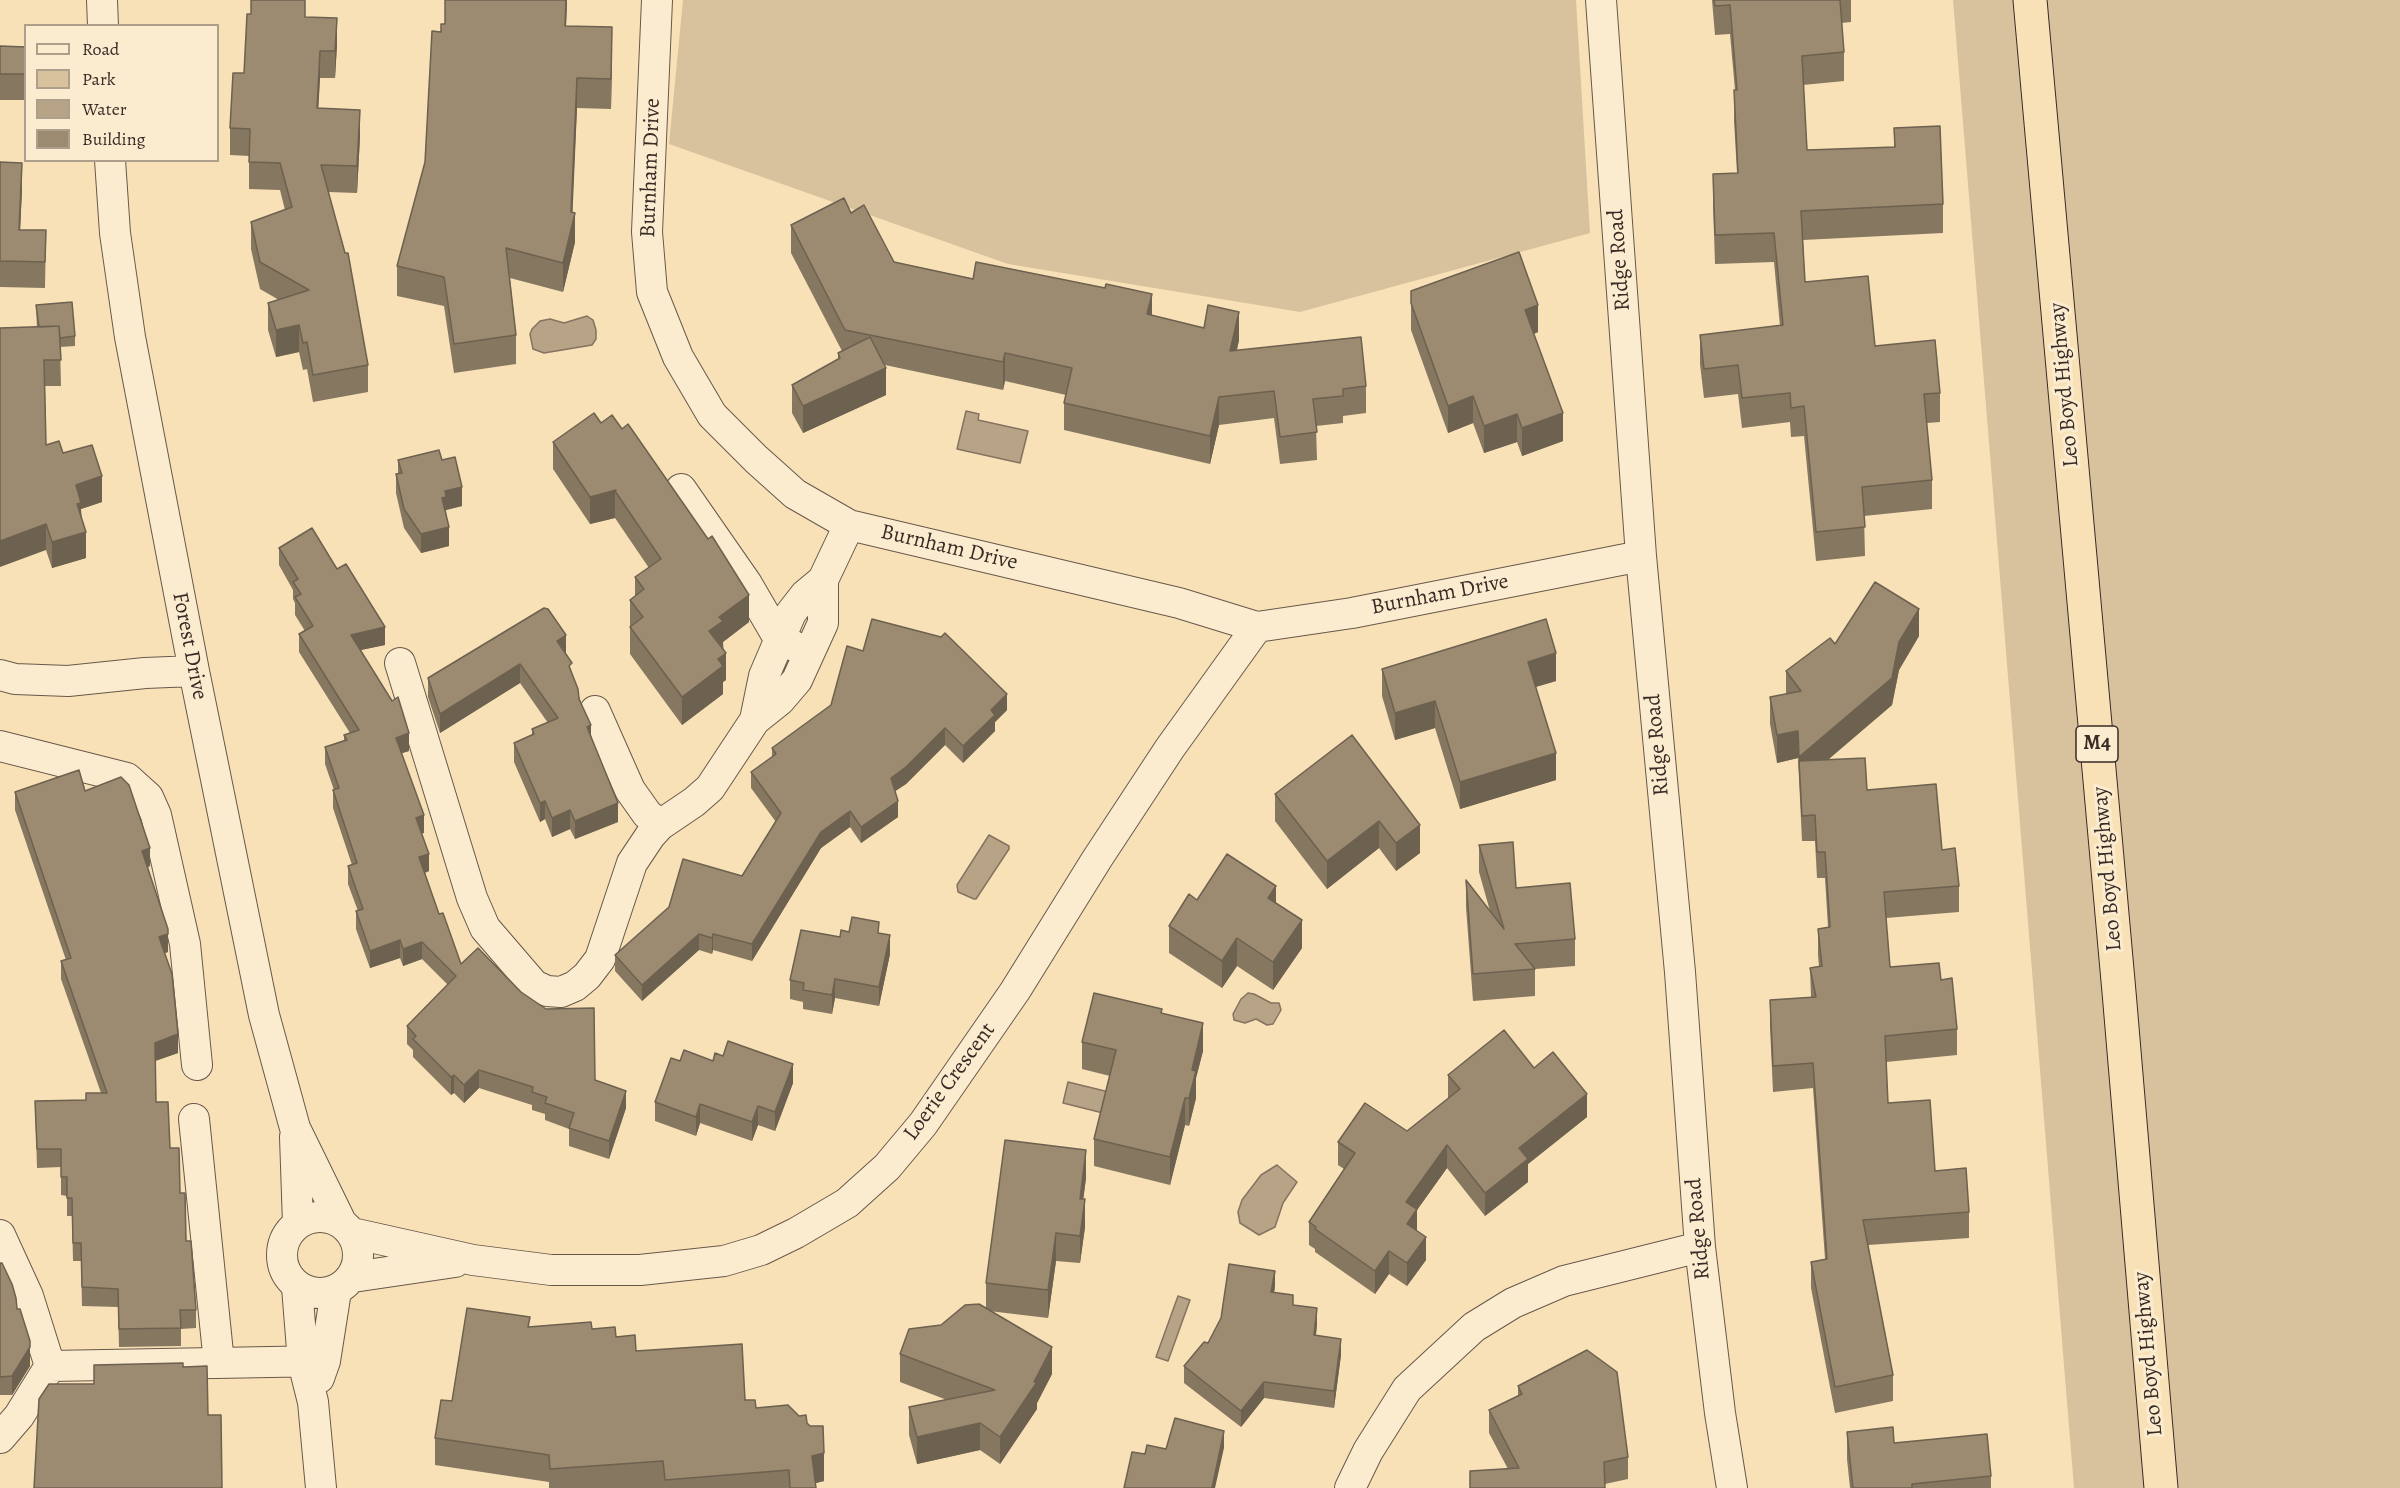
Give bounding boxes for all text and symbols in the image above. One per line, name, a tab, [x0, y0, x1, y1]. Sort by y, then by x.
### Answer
legend	[24, 24, 219, 162]
text: Road	[82, 37, 119, 61]
text: Park	[82, 67, 116, 91]
text: Water	[82, 97, 127, 121]
street label: Burnham Drive	[635, 98, 667, 238]
text: Building	[82, 127, 146, 151]
street label: Ridge Road	[1603, 208, 1637, 312]
street label: Leo Boyd Highway	[2045, 302, 2085, 468]
street label: Burnham Drive	[878, 519, 1020, 577]
street label: Burnham Drive	[1369, 569, 1511, 621]
street label: Forest Drive	[166, 590, 212, 702]
street label: Ridge Road	[1640, 693, 1676, 797]
road number: M4	[2076, 726, 2118, 762]
street label: Leo Boyd Highway	[2088, 786, 2128, 952]
street label: Loerie Crescent	[898, 1018, 1002, 1146]
street label: Ridge Road	[1681, 1177, 1717, 1281]
street label: Leo Boyd Highway	[2129, 1271, 2169, 1437]

